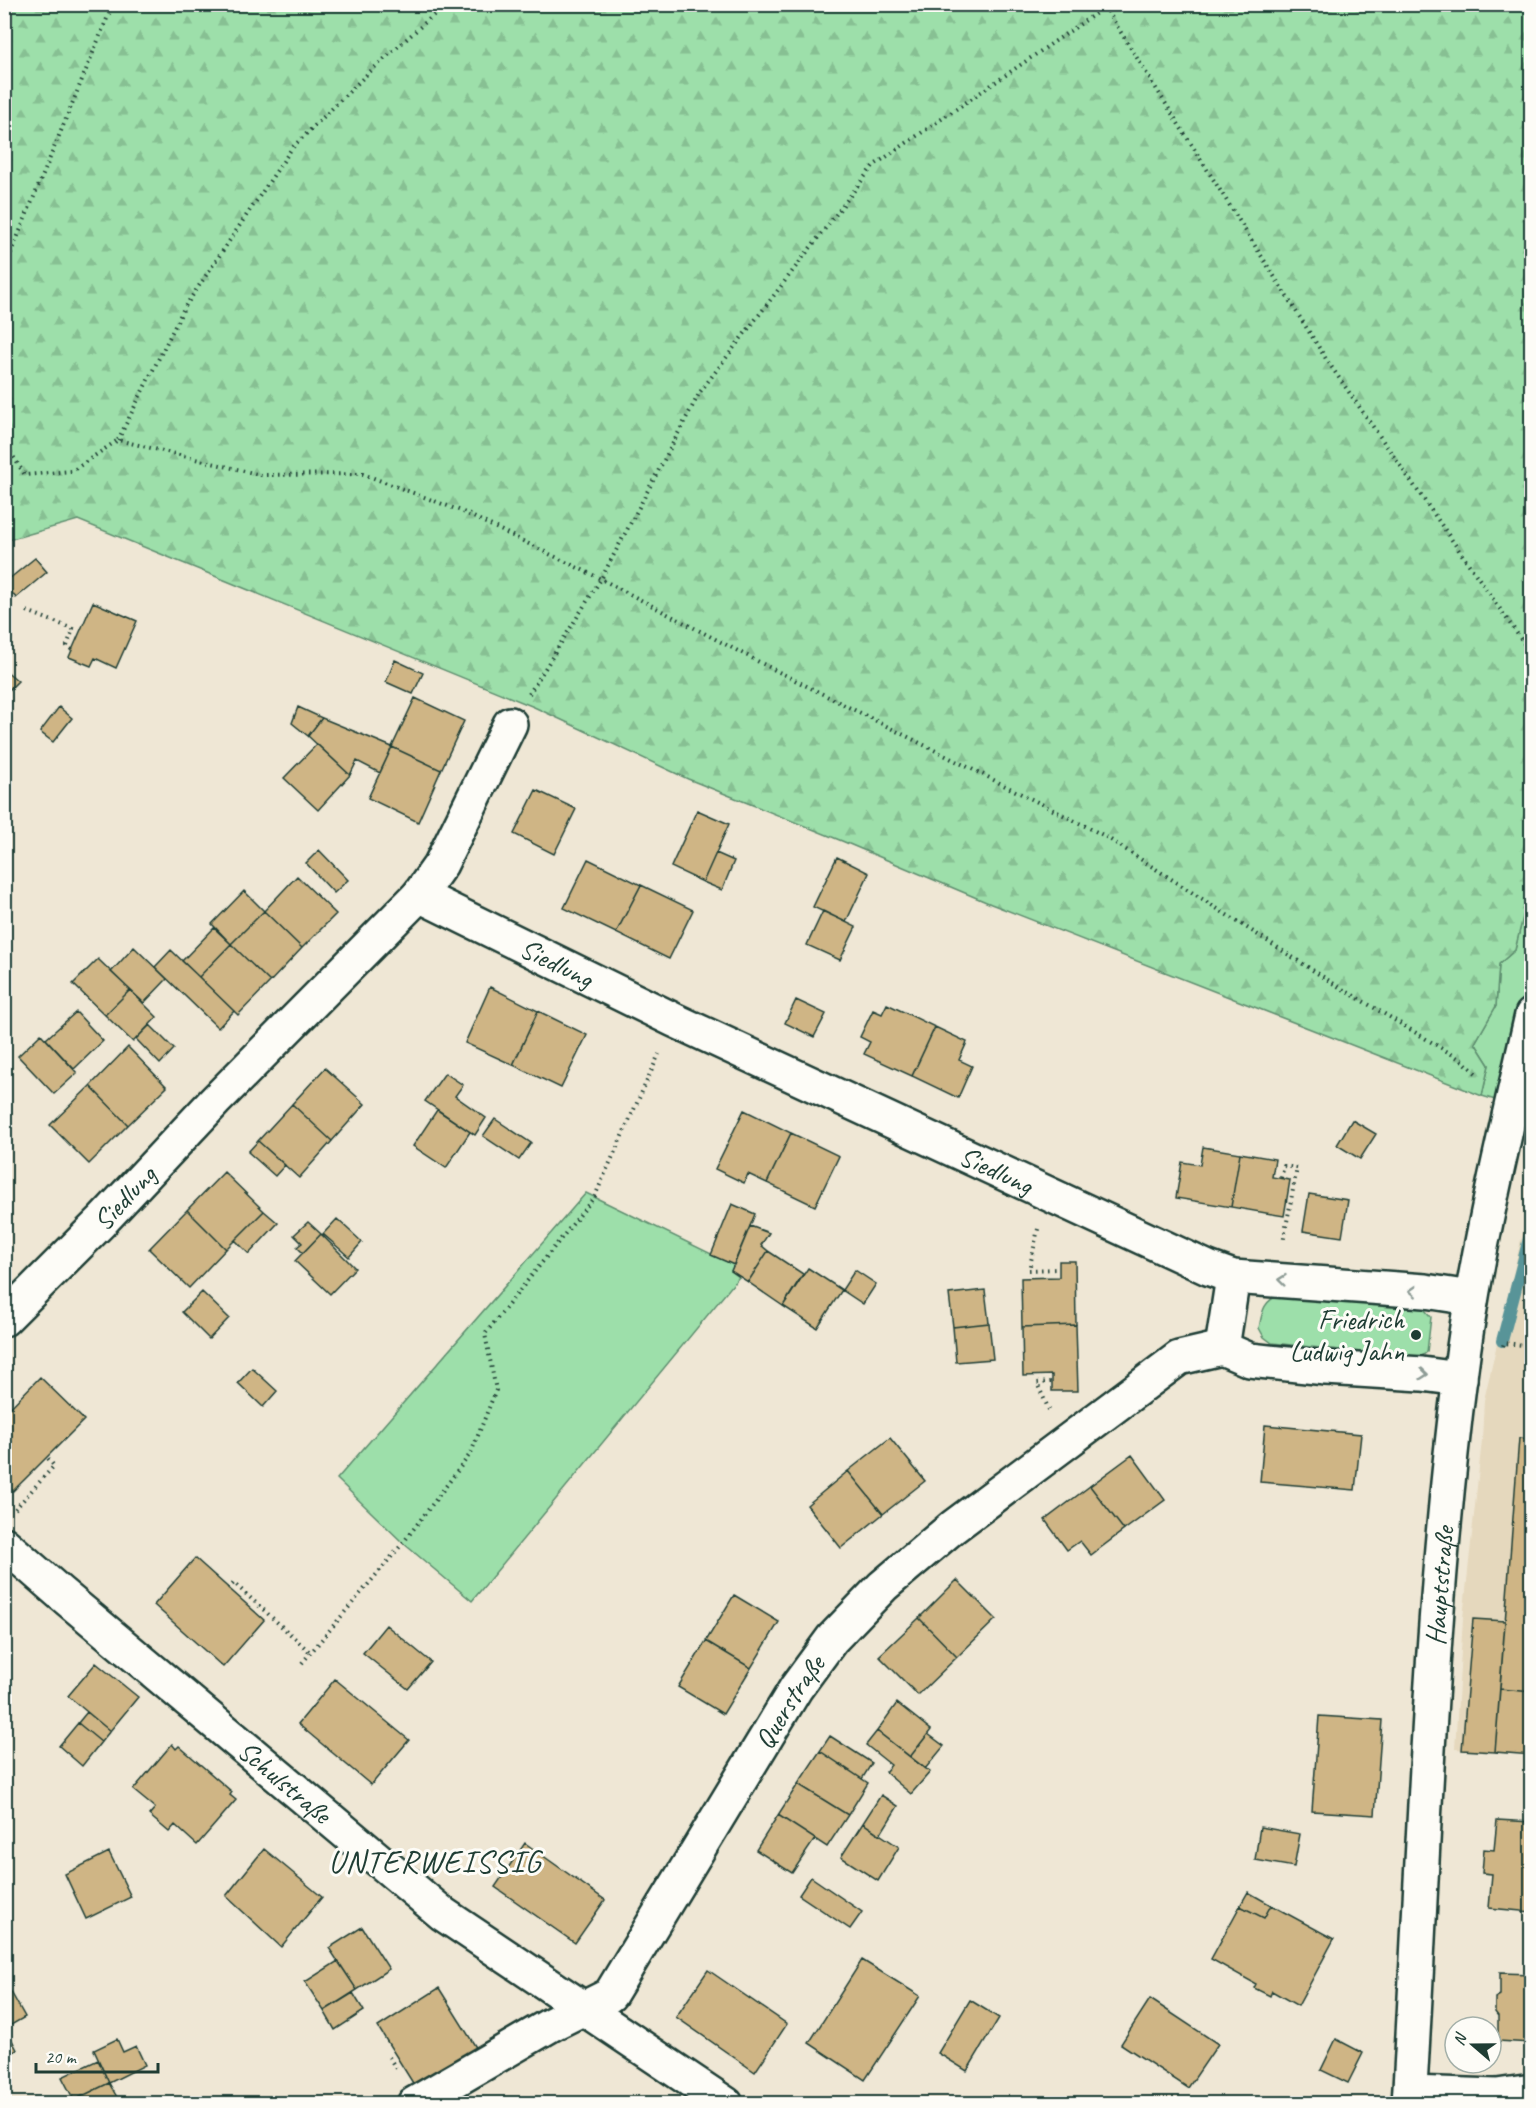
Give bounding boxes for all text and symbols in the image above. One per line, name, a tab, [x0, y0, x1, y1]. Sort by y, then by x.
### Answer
street label: Siedlung	[515, 930, 600, 996]
street label: Siedlung	[954, 1138, 1040, 1202]
street label: Siedlung	[85, 1157, 164, 1237]
one-way arrow	[1277, 1274, 1286, 1287]
one-way arrow	[1409, 1284, 1418, 1297]
place label: Friedrich Ludwig Jahn	[1290, 1302, 1405, 1369]
marker: Friedrich Ludwig Jahn	[1409, 1328, 1423, 1342]
one-way arrow	[1420, 1367, 1429, 1380]
street label: Hauptstraße	[1417, 1523, 1461, 1646]
street label: Querstraße	[746, 1646, 833, 1755]
street label: Schulstraße	[231, 1732, 340, 1832]
district label: UNTERWEISSIG	[328, 1841, 544, 1882]
north arrow	[1443, 2015, 1503, 2075]
text: N	[1449, 2029, 1472, 2048]
scale bar	[36, 2036, 158, 2074]
text: 20 m	[45, 2046, 78, 2068]

